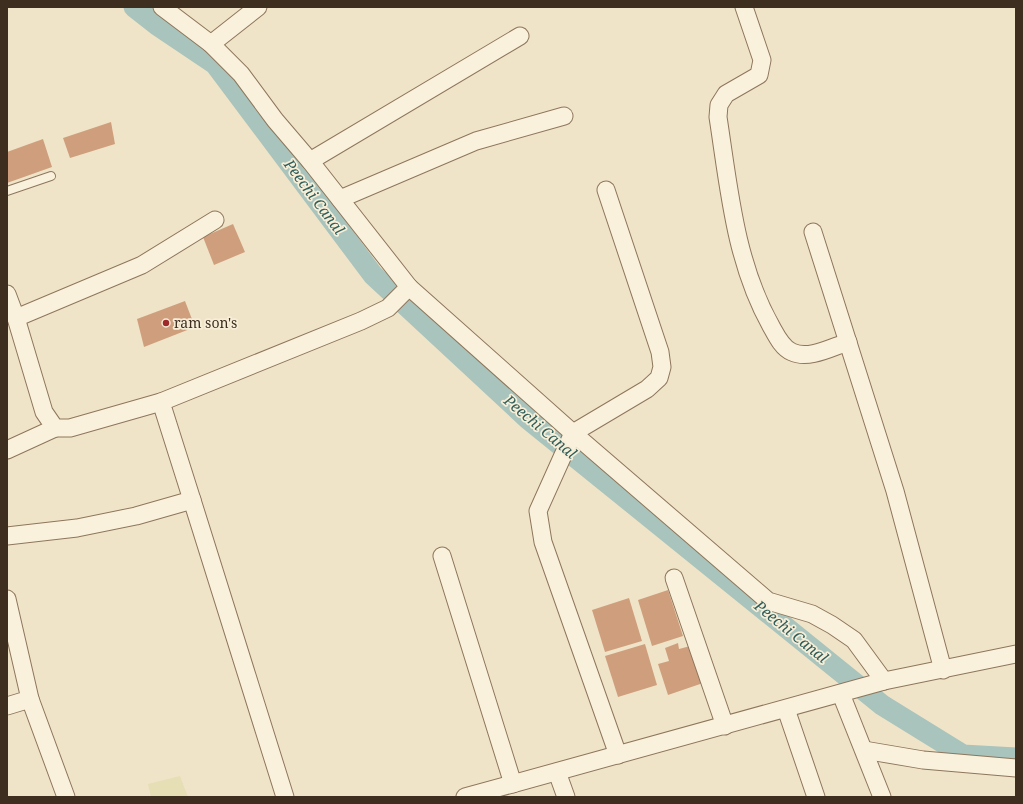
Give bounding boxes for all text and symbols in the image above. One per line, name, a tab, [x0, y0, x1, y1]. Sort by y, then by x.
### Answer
water label: Peechi Canal	[279, 154, 350, 238]
place label: ram son's	[174, 313, 237, 332]
marker: ram son's	[161, 318, 171, 328]
water label: Peechi Canal	[499, 389, 582, 463]
water label: Peechi Canal	[750, 595, 833, 667]

